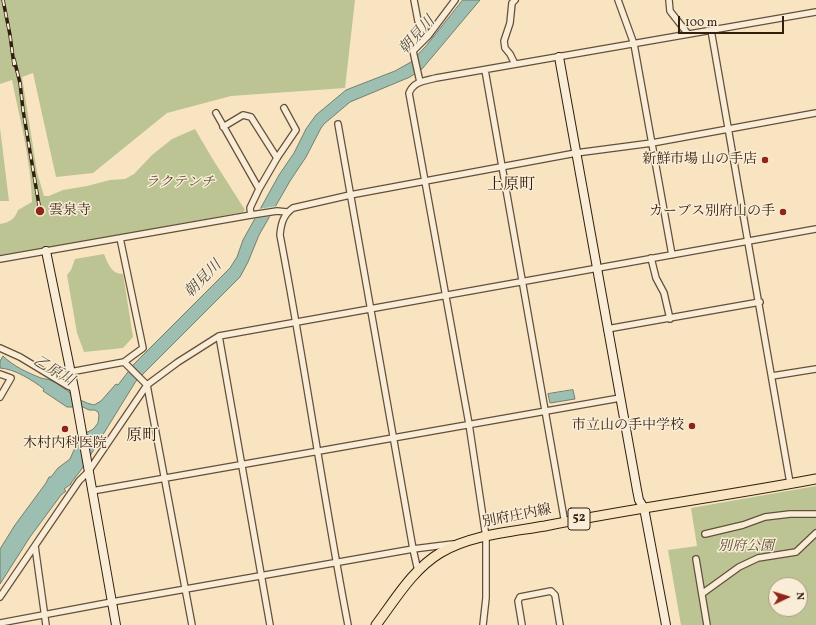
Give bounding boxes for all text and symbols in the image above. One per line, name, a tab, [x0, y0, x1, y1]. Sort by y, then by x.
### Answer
scale bar	[680, 8, 786, 34]
water label: 朝見川	[396, 13, 440, 59]
text: 100 m	[685, 15, 717, 31]
place label: 新鮮市場 山の手店	[642, 152, 757, 168]
marker: 新鮮市場 山の手店	[760, 155, 770, 165]
park label: ラクテンチ	[145, 175, 215, 191]
district label: 上原町	[487, 176, 535, 196]
place label: 雲泉寺	[49, 203, 91, 219]
place label: カーブス別府山の手	[649, 204, 775, 220]
marker: 雲泉寺	[34, 205, 46, 217]
marker: カーブス別府山の手	[778, 207, 788, 217]
water label: 朝見川	[182, 258, 226, 302]
water label: 乙原川	[29, 353, 77, 391]
place label: 市立山の手中学校	[572, 418, 684, 434]
marker: 市立山の手中学校	[687, 421, 697, 431]
marker: 木村内科医院	[60, 424, 70, 434]
district label: 原町	[126, 427, 158, 447]
place label: 木村内科医院	[23, 436, 107, 452]
street label: 別府庄内線	[481, 502, 553, 532]
road number: 52	[568, 508, 590, 530]
park label: 別府公園	[718, 539, 774, 555]
north arrow	[768, 577, 808, 617]
text: N	[792, 592, 807, 601]

